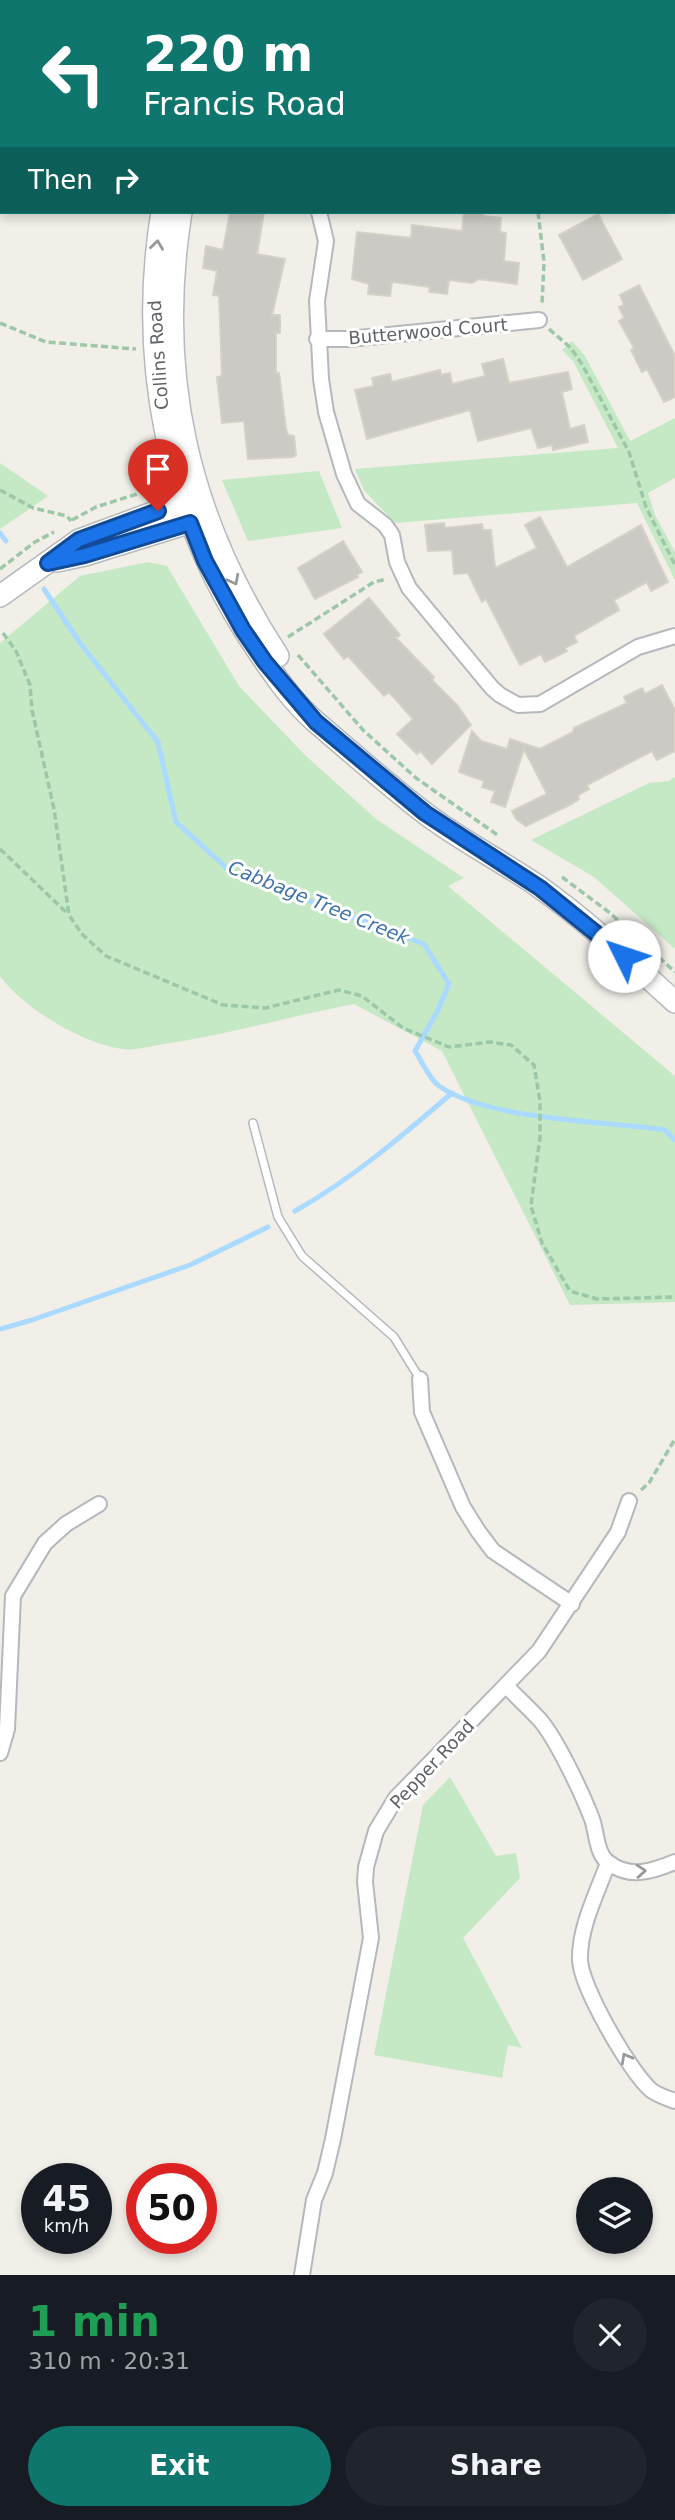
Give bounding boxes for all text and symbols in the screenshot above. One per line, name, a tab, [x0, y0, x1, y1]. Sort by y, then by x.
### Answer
text: 220 m	[143, 26, 313, 83]
icon: left	[28, 28, 119, 119]
text: Francis Road	[143, 85, 346, 123]
icon: right	[107, 161, 145, 199]
text: Then	[28, 165, 93, 195]
one-way arrow	[149, 239, 164, 250]
street label: Collins Road	[144, 299, 172, 411]
street label: Butterwood Court	[348, 314, 508, 348]
pin	[128, 439, 188, 511]
icon: arrive	[139, 450, 177, 488]
one-way arrow	[225, 573, 239, 585]
water label: Cabbage Tree Creek	[225, 856, 414, 949]
position arrow	[587, 919, 661, 993]
street label: Pepper Road	[386, 1715, 478, 1813]
one-way arrow	[636, 1864, 647, 1879]
one-way arrow	[620, 2052, 634, 2065]
speed limit sign: 50	[126, 2163, 217, 2254]
map controls	[576, 2177, 653, 2254]
button: layers	[576, 2177, 653, 2254]
text: 45	[42, 2179, 91, 2219]
text: km/h	[44, 2215, 89, 2236]
text: 1 min	[28, 2297, 160, 2346]
button: close	[573, 2298, 647, 2372]
text: 310 m · 20:31	[28, 2348, 190, 2374]
button: Exit	[28, 2426, 331, 2506]
button: Share	[345, 2426, 647, 2506]

